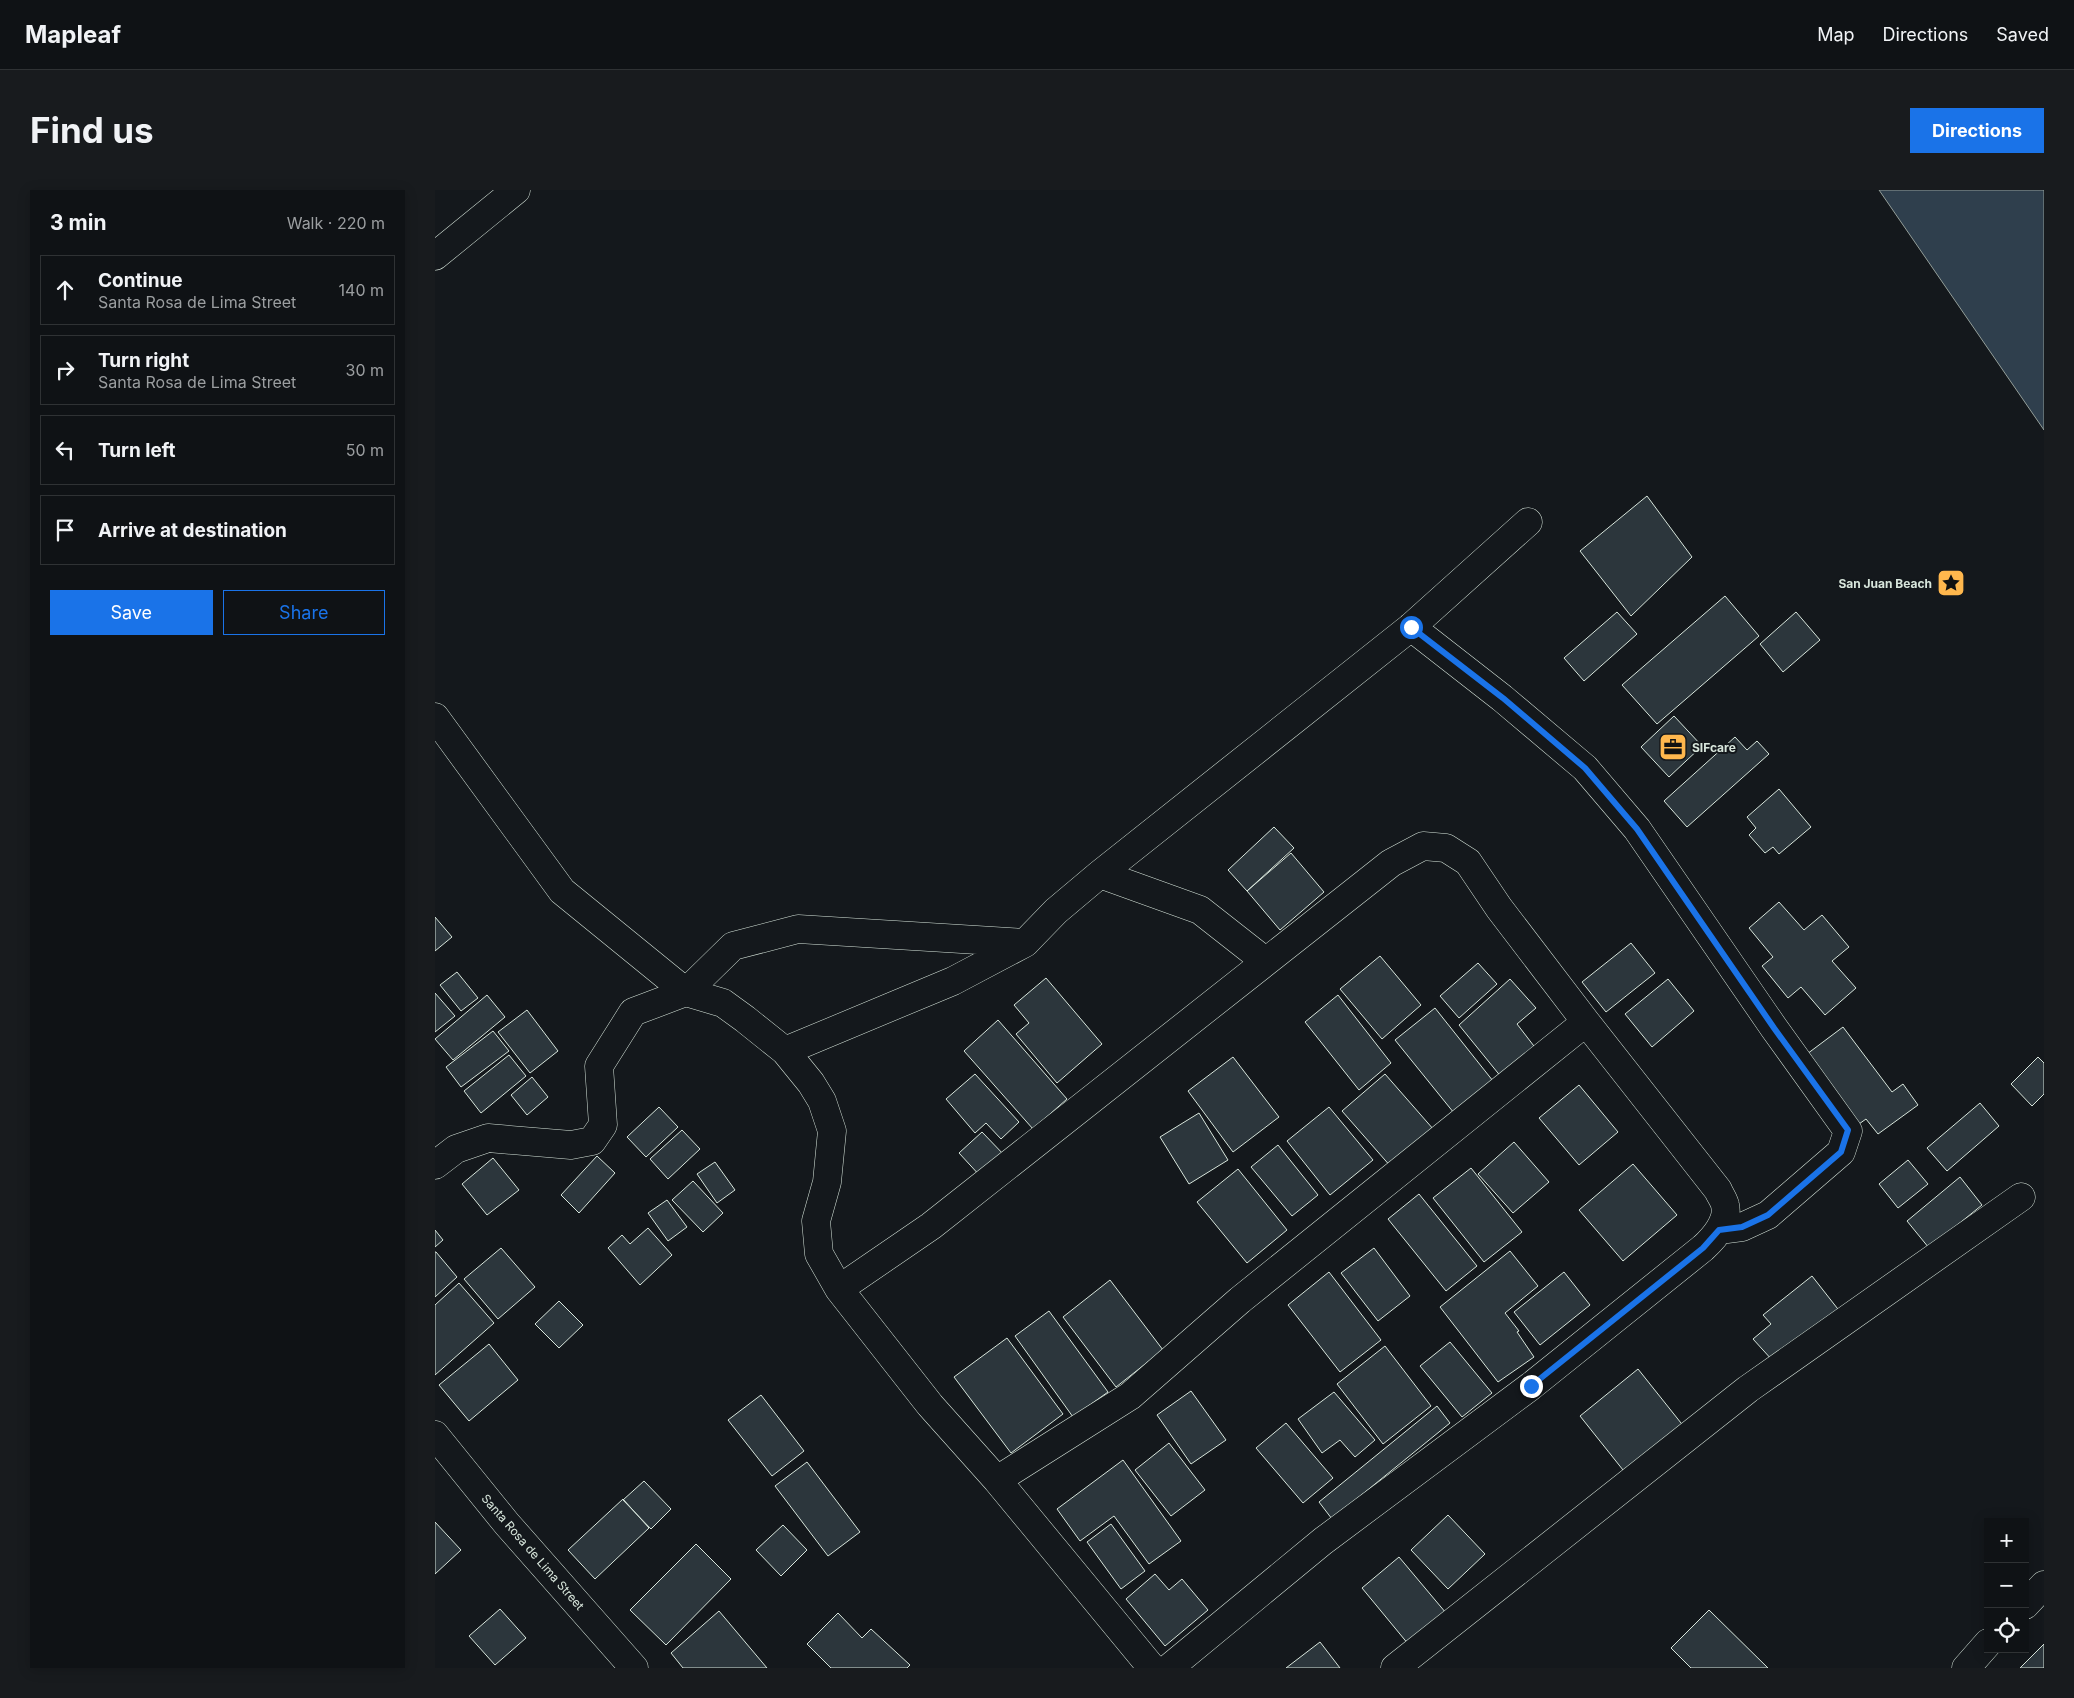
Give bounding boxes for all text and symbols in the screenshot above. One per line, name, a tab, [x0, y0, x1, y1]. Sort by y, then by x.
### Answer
text: Mapleaf	[25, 20, 121, 49]
text: Map	[1817, 24, 1855, 45]
text: Directions	[1883, 24, 1968, 45]
text: Saved	[1996, 24, 2049, 45]
button: Directions	[1910, 108, 2044, 153]
text: Find us	[30, 109, 154, 151]
text: 3 min	[50, 210, 106, 235]
text: Walk · 220 m	[287, 213, 385, 233]
text: Continue	[98, 269, 183, 292]
icon: ahead	[51, 276, 79, 304]
text: 140 m	[339, 280, 384, 300]
text: Santa Rosa de Lima Street	[98, 292, 296, 312]
text: Turn right	[98, 349, 189, 372]
icon: right	[51, 356, 79, 384]
text: 30 m	[346, 360, 384, 380]
text: Santa Rosa de Lima Street	[98, 372, 296, 392]
icon: left	[51, 436, 79, 464]
text: Turn left	[98, 439, 176, 462]
text: 50 m	[346, 440, 384, 460]
icon: arrive	[51, 516, 79, 544]
text: Arrive at destination	[98, 519, 287, 542]
place icon: San Juan Beach	[1936, 568, 1966, 598]
place label: San Juan Beach	[1838, 576, 1932, 591]
button: Save	[50, 590, 213, 635]
button: Share	[223, 590, 385, 635]
route start	[1400, 616, 1423, 639]
office icon: SIFcare	[1658, 732, 1688, 762]
place label: SIFcare	[1692, 740, 1736, 755]
route end	[1520, 1375, 1543, 1398]
street label: Santa Rosa de Lima Street	[479, 1491, 587, 1613]
map controls	[1984, 1518, 2029, 1653]
button: +	[1984, 1518, 2029, 1563]
button: −	[1984, 1563, 2029, 1608]
button: locate	[1984, 1608, 2029, 1653]

